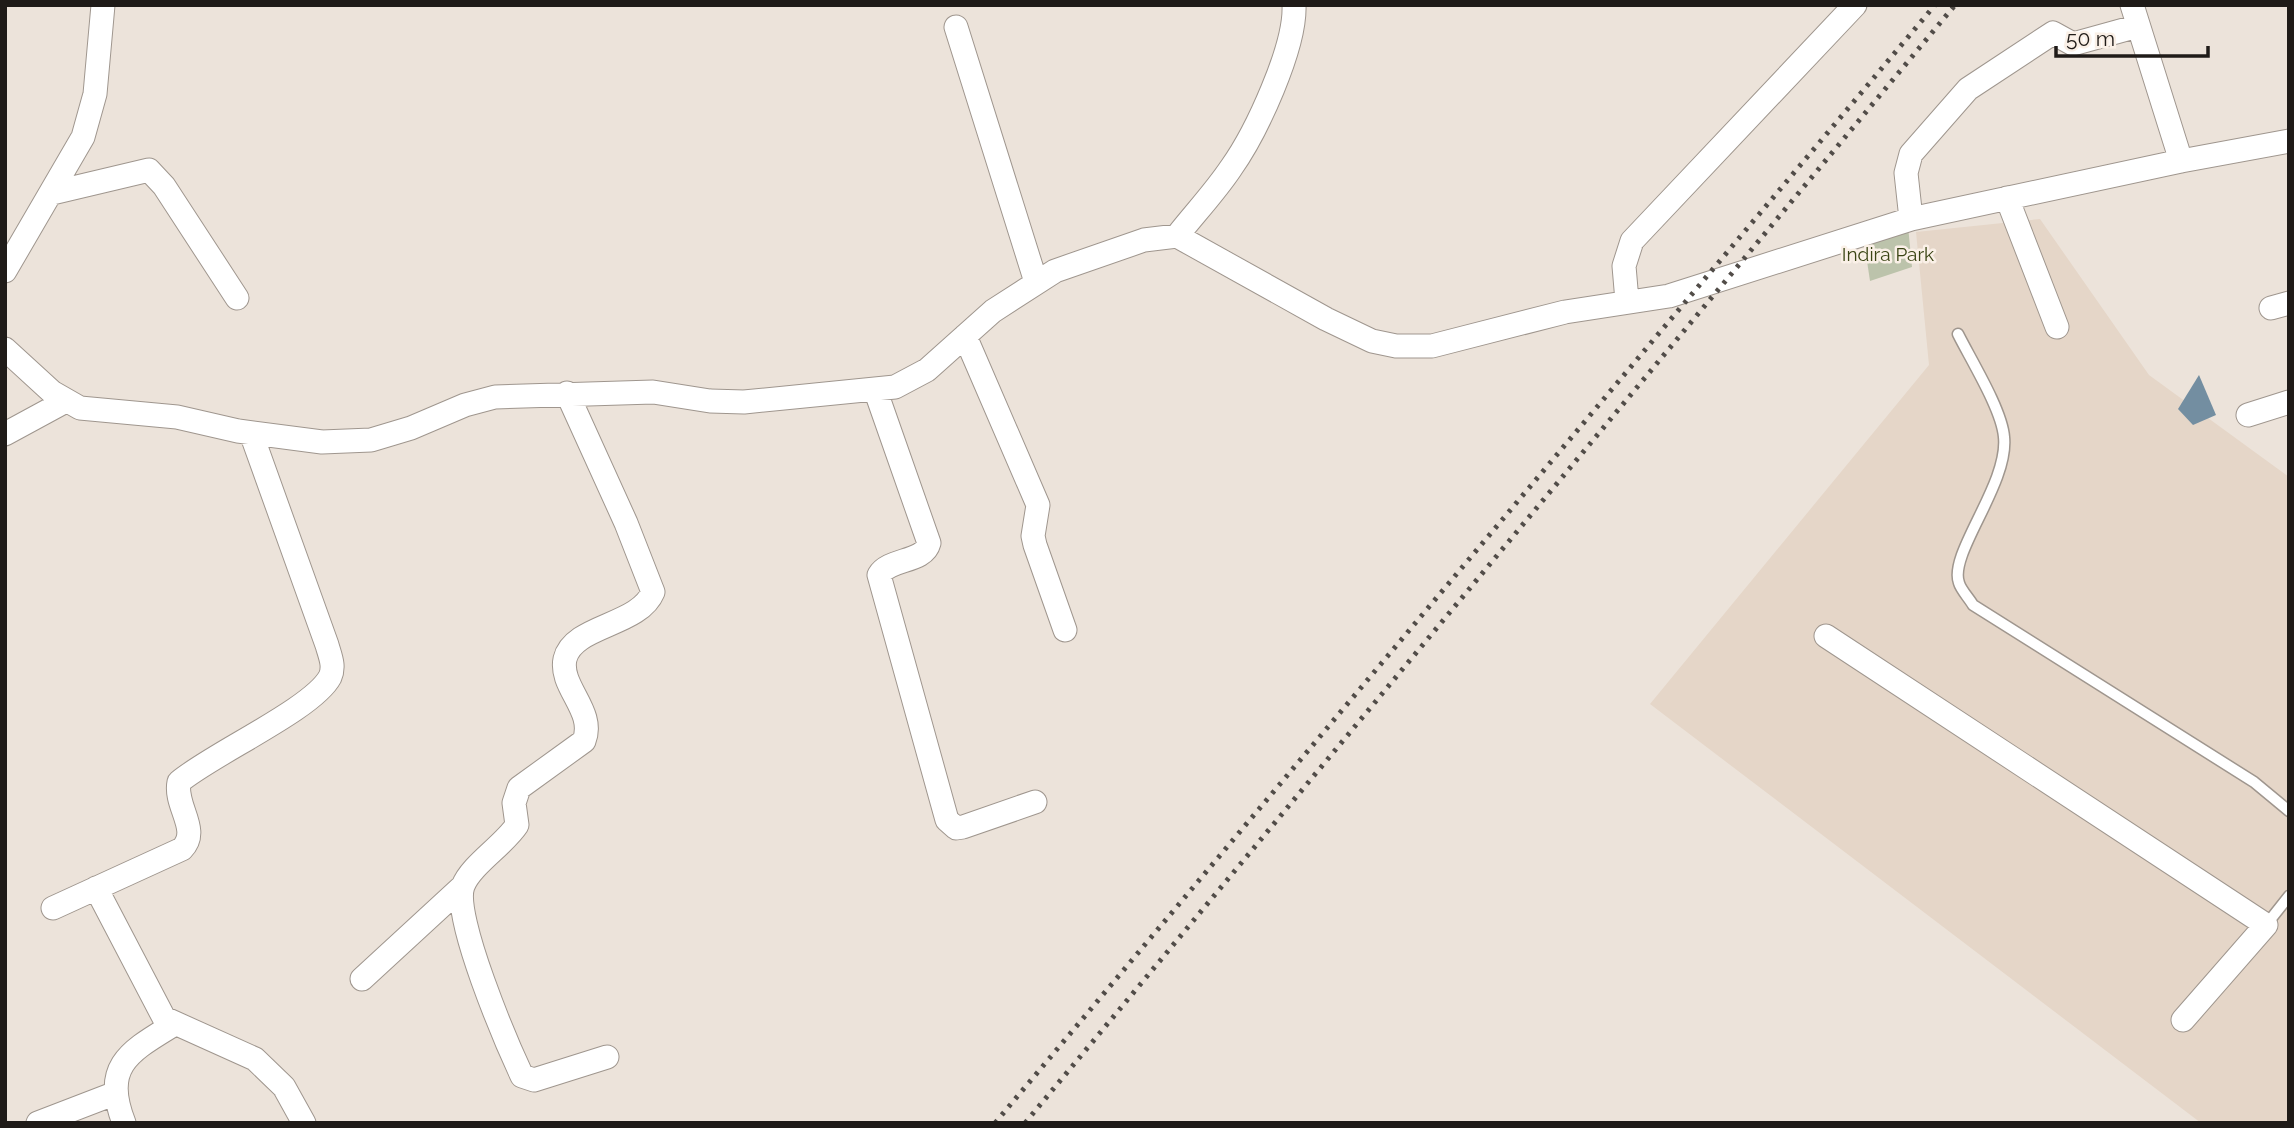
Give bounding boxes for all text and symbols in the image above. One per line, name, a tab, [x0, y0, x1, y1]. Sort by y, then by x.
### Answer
scale bar	[2056, 14, 2208, 58]
text: 50 m	[2066, 26, 2115, 51]
park label: Indira Park	[1842, 243, 1934, 265]

